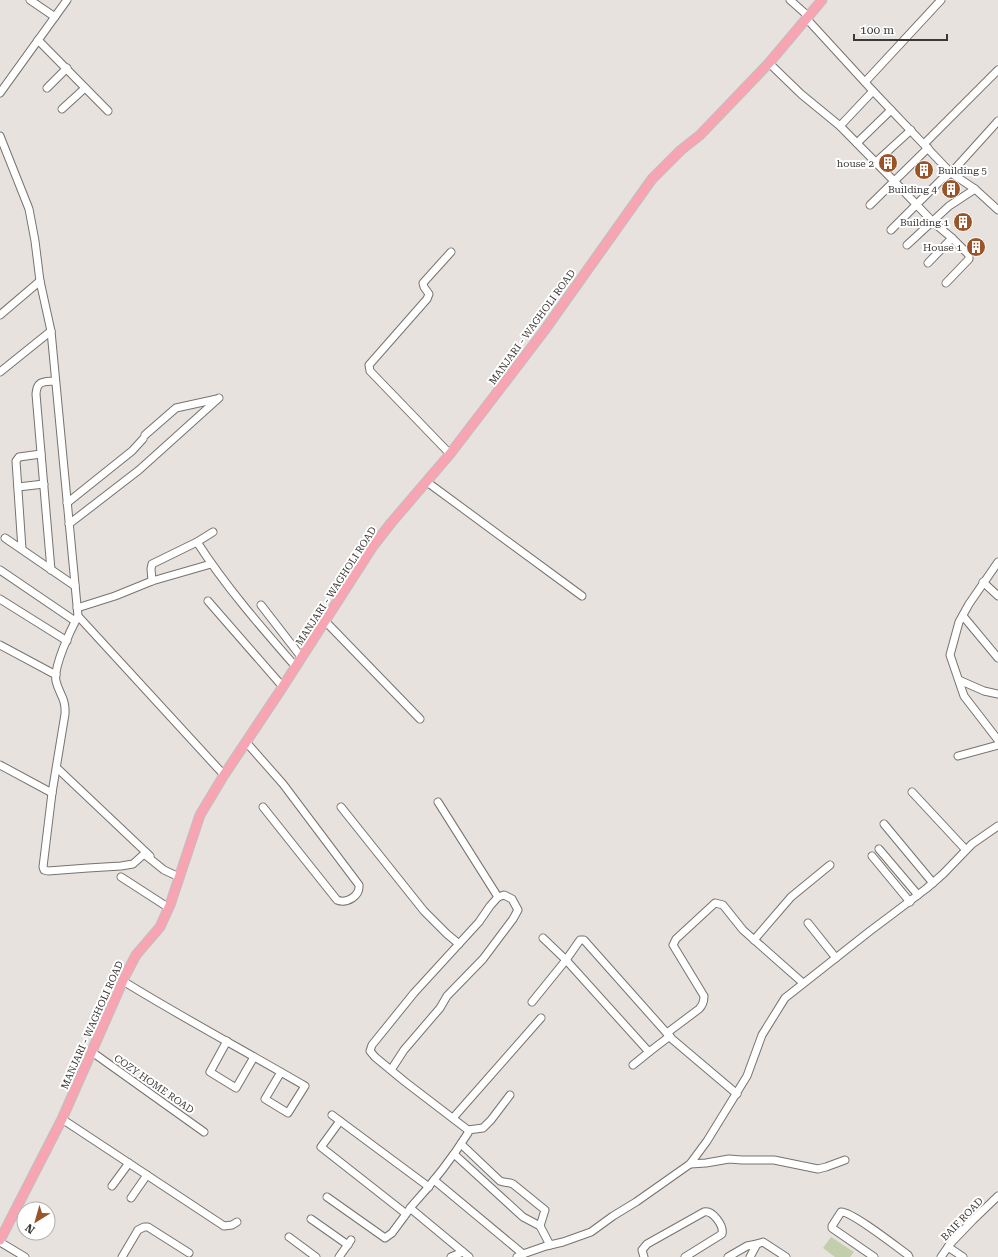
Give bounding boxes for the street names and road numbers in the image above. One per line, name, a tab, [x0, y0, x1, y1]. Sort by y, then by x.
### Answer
street label: MANJARI - WAGHOLI ROAD	[487, 267, 578, 387]
street label: MANJARI - WAGHOLI ROAD	[293, 524, 379, 647]
street label: MANJARI - WAGHOLI ROAD	[59, 959, 125, 1091]
street label: COZY HOME ROAD	[112, 1052, 196, 1116]
street label: BAIF ROAD	[939, 1195, 985, 1243]

